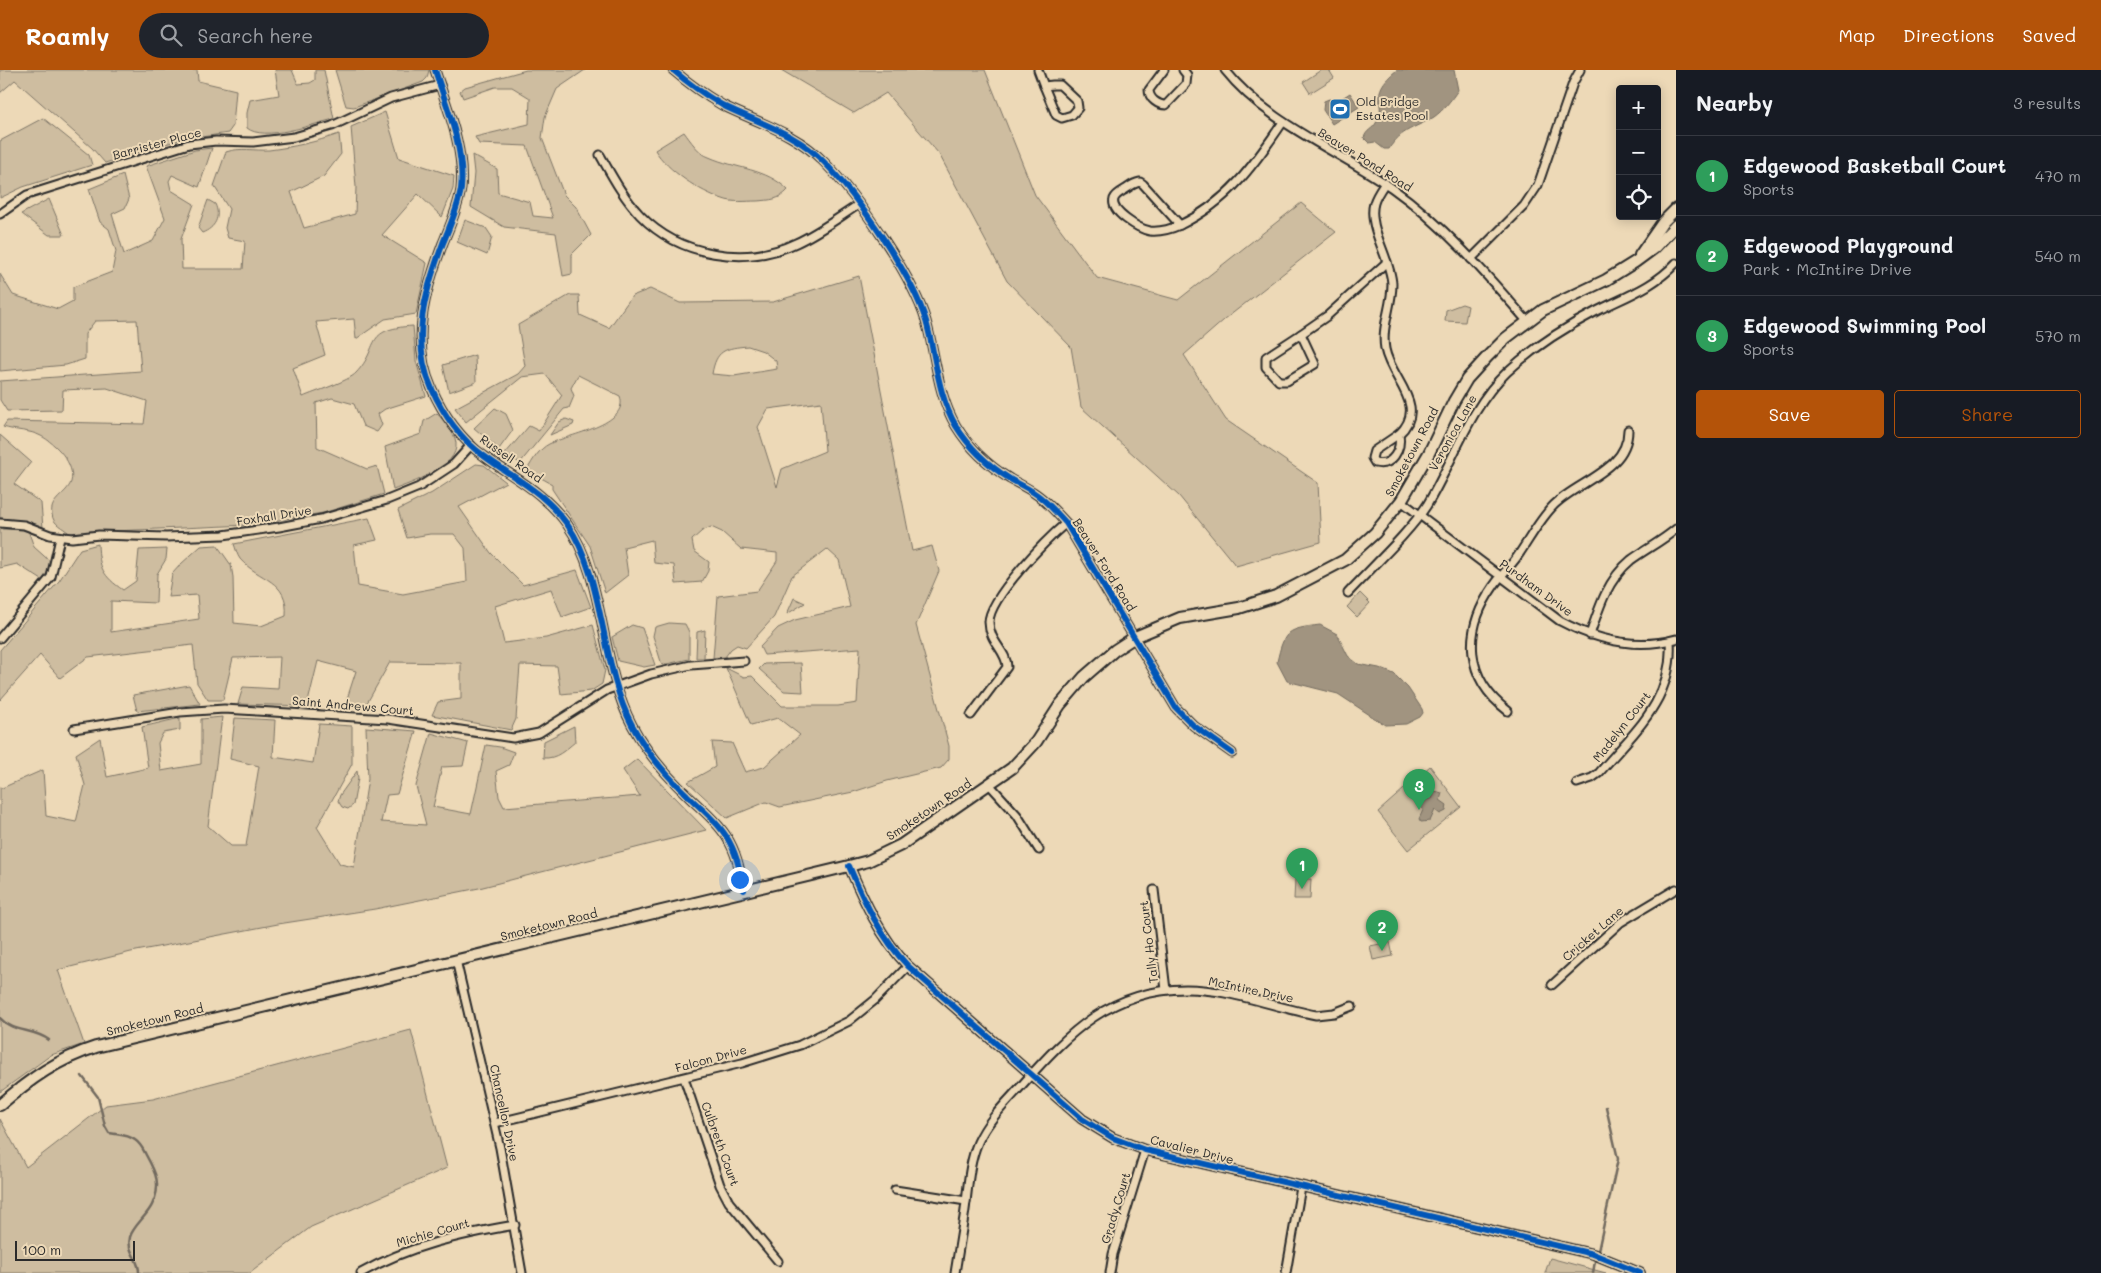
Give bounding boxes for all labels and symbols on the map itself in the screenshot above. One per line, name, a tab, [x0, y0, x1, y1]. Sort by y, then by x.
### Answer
place label: Old Bridge Estates Pool	[1356, 93, 1428, 123]
sports icon: Old Bridge Estates Pool	[1328, 97, 1352, 121]
street label: Barrister Place	[111, 123, 203, 163]
street label: Beaver Pond Road	[1315, 124, 1416, 195]
street label: Veronica Lane	[1425, 392, 1480, 473]
street label: Smoketown Road	[1381, 404, 1442, 499]
street label: Russell Road	[477, 431, 546, 486]
street label: Foxhall Drive	[235, 501, 313, 529]
street label: Beaver Ford Road	[1070, 515, 1140, 614]
street label: Purdham Drive	[1497, 555, 1576, 619]
street label: Madelyn Court	[1589, 688, 1654, 765]
street label: Saint Andrews Court	[292, 692, 415, 718]
pin: 3	[1403, 769, 1435, 810]
street label: Smoketown Road	[883, 775, 974, 844]
pin: 1	[1286, 848, 1318, 889]
your location	[727, 867, 753, 893]
street label: Tally Ho Court	[1135, 900, 1161, 984]
street label: Cricket Lane	[1558, 902, 1626, 964]
street label: Smoketown Road	[499, 904, 599, 944]
pin: 2	[1366, 910, 1398, 951]
street label: McIntire Drive	[1207, 972, 1295, 1006]
street label: Smoketown Road	[105, 999, 205, 1039]
street label: Falcon Drive	[673, 1041, 748, 1075]
street label: Chancellor Drive	[487, 1063, 523, 1163]
street label: Culbreth Court	[698, 1099, 744, 1188]
street label: Cavalier Drive	[1149, 1131, 1236, 1167]
street label: Grady Court	[1097, 1170, 1133, 1245]
street label: Michie Court	[394, 1214, 471, 1250]
scale bar	[15, 1238, 135, 1261]

